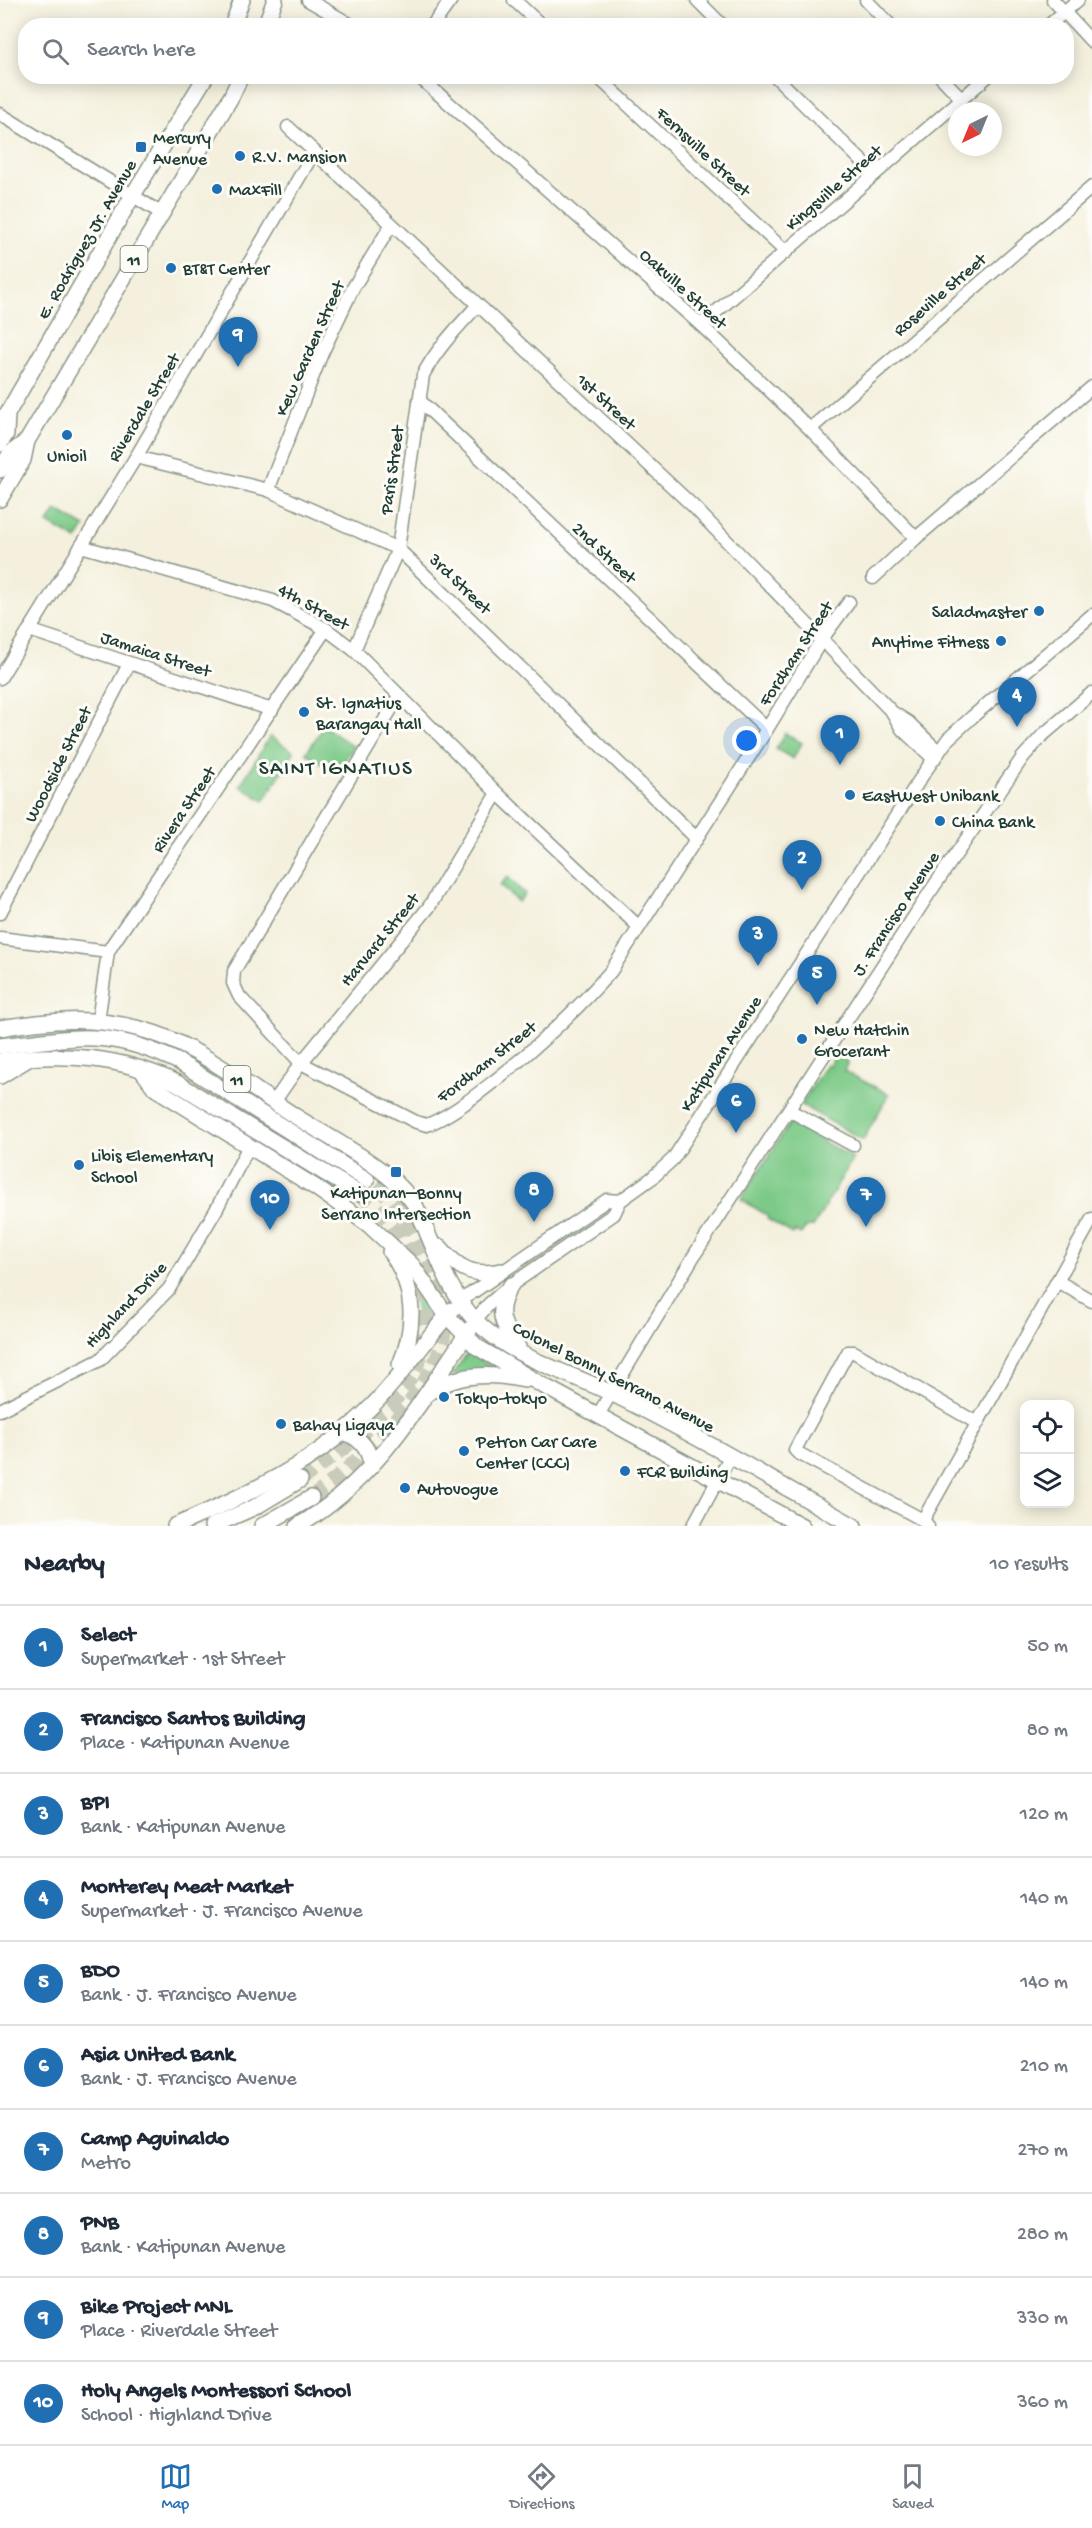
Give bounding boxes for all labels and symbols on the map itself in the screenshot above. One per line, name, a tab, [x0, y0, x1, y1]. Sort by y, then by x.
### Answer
north arrow	[948, 102, 1002, 156]
street label: Fernsville Street	[650, 103, 755, 203]
place label: Mercury Avenue	[153, 129, 211, 171]
marker: Mercury Avenue	[134, 140, 148, 154]
street label: Kingsville Street	[782, 140, 888, 236]
place label: R.V. Mansion	[252, 148, 347, 169]
marker: R.V. Mansion	[233, 149, 247, 163]
street label: E. Rodriguez Jr. Avenue	[34, 156, 143, 324]
place label: MaxFill	[229, 181, 282, 202]
marker: MaxFill	[210, 182, 224, 196]
street label: Oakville Street	[634, 245, 732, 336]
road number: 11	[120, 246, 148, 272]
street label: Roseville Street	[890, 249, 993, 342]
place label: BT&T Center	[182, 260, 271, 281]
marker: BT&T Center	[164, 261, 178, 275]
street label: Kew Garden Street	[272, 277, 351, 420]
pin: 9	[218, 318, 258, 367]
street label: Riverdale Street	[104, 349, 187, 466]
street label: 1st Street	[571, 369, 641, 437]
street label: Paris Street	[377, 423, 410, 517]
marker: Unioil	[60, 428, 74, 442]
place label: Unioil	[47, 447, 87, 468]
street label: 2nd Street	[567, 519, 641, 590]
street label: 3rd Street	[423, 549, 496, 621]
street label: 4th Street	[274, 580, 353, 637]
street label: Fordham Street	[755, 597, 840, 711]
place label: Saladmaster	[932, 603, 1029, 624]
marker: Saladmaster	[1032, 604, 1046, 618]
street label: Jamaica Street	[97, 628, 215, 684]
place label: Anytime Fitness	[872, 633, 990, 654]
marker: Anytime Fitness	[994, 634, 1008, 648]
pin: 4	[998, 678, 1036, 727]
place label: St. Ignatius Barangay Hall	[315, 694, 422, 736]
street label: Woodside Street	[21, 702, 98, 827]
marker: St. Ignatius Barangay Hall	[297, 705, 311, 719]
pin: 1	[820, 716, 860, 765]
your location	[732, 726, 761, 755]
district label: SAINT IGNATIUS	[259, 758, 413, 783]
street label: Rivera Street	[149, 762, 222, 857]
place label: EastWest Unibank	[862, 787, 1001, 808]
marker: EastWest Unibank	[843, 788, 857, 802]
place label: China Bank	[952, 813, 1036, 834]
marker: China Bank	[933, 814, 947, 828]
pin: 2	[782, 840, 822, 890]
street label: J. Francisco Avenue	[849, 848, 946, 981]
street label: Harvard Street	[337, 888, 426, 991]
pin: 3	[738, 916, 777, 966]
pin: 5	[798, 956, 836, 1005]
street label: Katipunan Avenue	[677, 992, 768, 1116]
street label: Fordham Street	[433, 1017, 543, 1109]
place label: New Hatchin Grocerant	[814, 1021, 910, 1063]
marker: New Hatchin Grocerant	[795, 1032, 809, 1046]
road number: 11	[224, 1066, 250, 1092]
pin: 6	[716, 1084, 756, 1133]
place label: Libis Elementary School	[91, 1147, 214, 1189]
marker: Libis Elementary School	[72, 1158, 86, 1172]
marker: Katipunan–Bonny Serrano Intersection	[389, 1165, 403, 1179]
pin: 8	[514, 1172, 554, 1222]
pin: 7	[846, 1178, 886, 1227]
pin: 10	[250, 1180, 290, 1230]
place label: Katipunan–Bonny Serrano Intersection	[321, 1184, 471, 1226]
street label: Highland Drive	[81, 1258, 173, 1353]
street label: Colonel Bonny Serrano Avenue	[508, 1318, 718, 1439]
place label: Tokyo-tokyo	[455, 1389, 547, 1410]
marker: Tokyo-tokyo	[437, 1390, 451, 1404]
place label: Bahay Ligaya	[292, 1416, 396, 1437]
marker: Bahay Ligaya	[274, 1417, 288, 1431]
place label: Petron Car Care Center (CCC)	[475, 1433, 598, 1475]
marker: Petron Car Care Center (CCC)	[457, 1444, 471, 1458]
place label: FCR Building	[636, 1463, 728, 1484]
marker: FCR Building	[618, 1464, 632, 1478]
place label: Autovogue	[417, 1480, 499, 1501]
marker: Autovogue	[398, 1481, 412, 1495]

